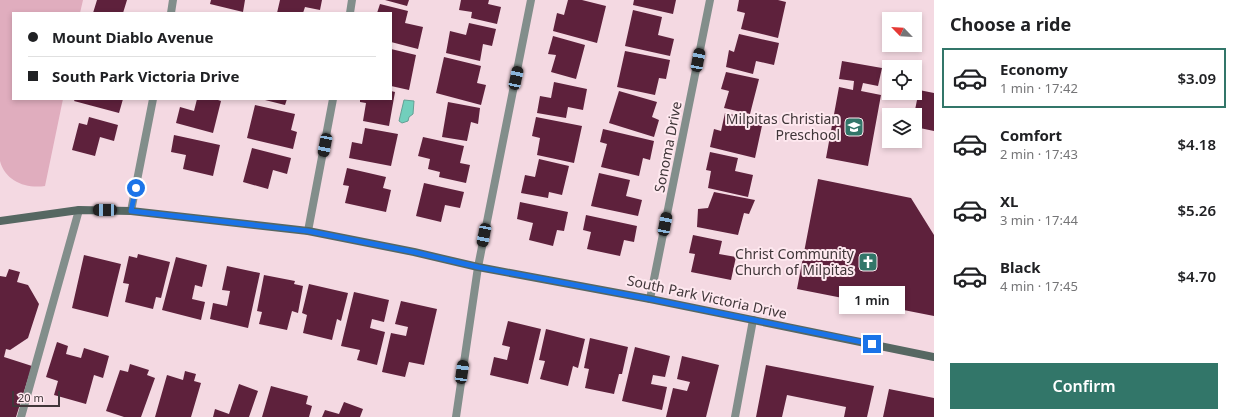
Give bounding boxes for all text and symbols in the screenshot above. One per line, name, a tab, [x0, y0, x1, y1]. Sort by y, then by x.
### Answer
north arrow	[882, 12, 922, 52]
map controls	[882, 12, 922, 148]
text: Choose a ride	[950, 12, 1071, 36]
text: Mount Diablo Avenue	[52, 27, 213, 47]
car	[690, 47, 706, 73]
text: Economy	[1000, 59, 1068, 79]
button: locate	[882, 60, 922, 100]
icon: car	[952, 60, 988, 96]
car	[508, 65, 524, 91]
text: South Park Victoria Drive	[52, 66, 239, 86]
text: $3.09	[1178, 68, 1216, 88]
text: 1 min · 17:42	[1000, 79, 1078, 97]
street label: Sonoma Drive	[649, 100, 686, 194]
button: layers	[882, 108, 922, 148]
place label: Milpitas Christian Preschool	[726, 109, 840, 144]
school or university icon: Milpitas Christian Preschool	[843, 116, 865, 138]
text: Comfort	[1000, 125, 1062, 145]
icon: car	[952, 126, 988, 162]
car	[317, 132, 333, 158]
text: $4.18	[1178, 134, 1216, 154]
text: 2 min · 17:43	[1000, 145, 1078, 163]
route start	[127, 179, 145, 197]
text: XL	[1000, 191, 1018, 211]
icon: car	[952, 192, 988, 228]
text: $5.26	[1178, 200, 1216, 220]
car	[93, 204, 117, 216]
car	[657, 211, 673, 237]
text: 3 min · 17:44	[1000, 211, 1078, 229]
car	[476, 222, 492, 248]
place label: Christ Community Church of Milpitas	[735, 244, 855, 279]
church icon: Christ Community Church of Milpitas	[857, 251, 879, 273]
text: Black	[1000, 257, 1040, 277]
icon: car	[952, 258, 988, 294]
text: $4.70	[1178, 266, 1216, 286]
street label: South Park Victoria Drive	[625, 270, 789, 323]
text: 4 min · 17:45	[1000, 277, 1078, 295]
callout: 1 min	[839, 286, 905, 314]
text: 1 min	[854, 291, 890, 309]
route end	[863, 335, 881, 353]
car	[454, 359, 470, 385]
button: Confirm	[950, 363, 1218, 409]
scale bar	[12, 389, 60, 408]
text: 20 m	[18, 390, 44, 405]

